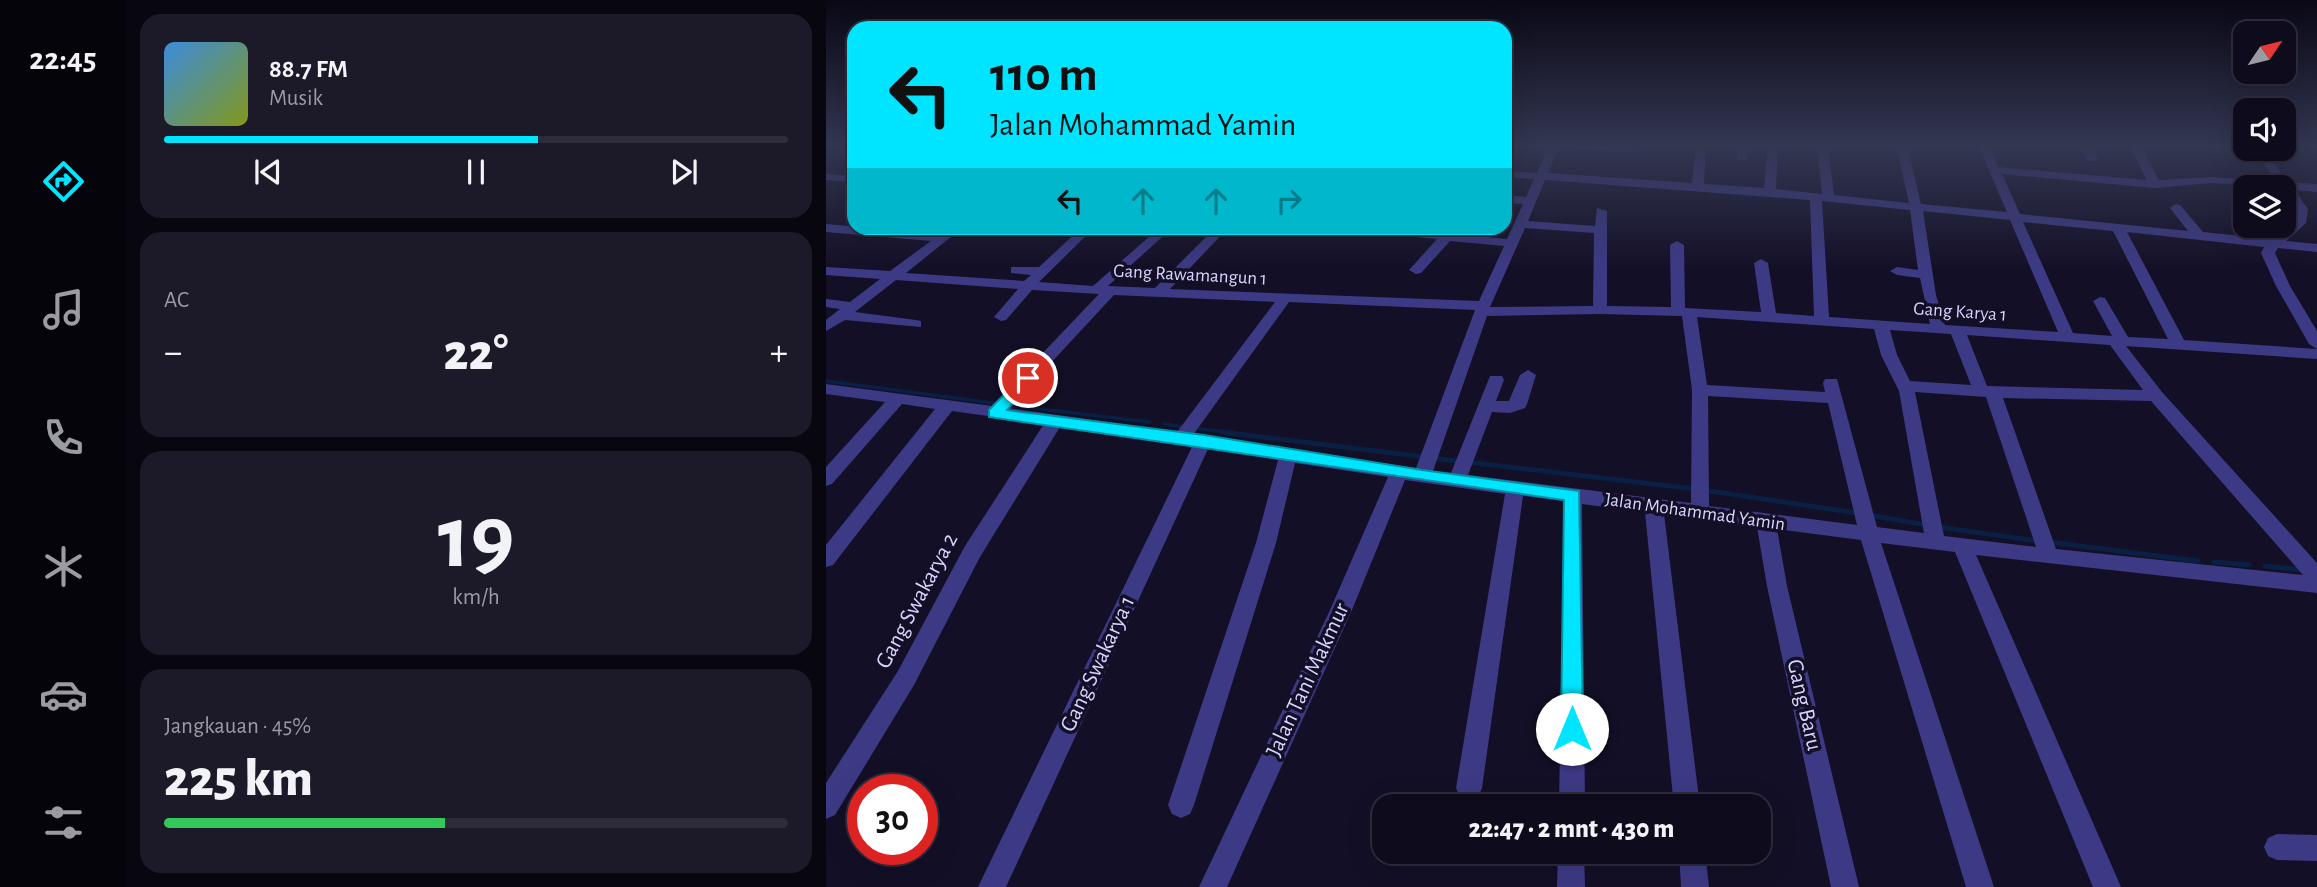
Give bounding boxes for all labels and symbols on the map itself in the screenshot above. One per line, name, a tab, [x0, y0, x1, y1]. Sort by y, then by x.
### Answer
north arrow	[2233, 21, 2296, 84]
street label: Gang Rawamangun 1	[1113, 261, 1267, 289]
street label: Gang Karya 1	[1913, 299, 2007, 325]
pin	[998, 348, 1058, 408]
street label: Jalan Mohammad Yamin	[1604, 490, 1786, 534]
street label: Gang Swakarya 2	[872, 530, 962, 672]
street label: Gang Swakarya 1	[1057, 593, 1139, 735]
street label: Jalan Tani Makmur	[1262, 599, 1354, 760]
street label: Gang Baru	[1782, 657, 1826, 753]
position arrow	[1535, 692, 1609, 766]
speed limit sign: 30	[847, 774, 938, 865]

